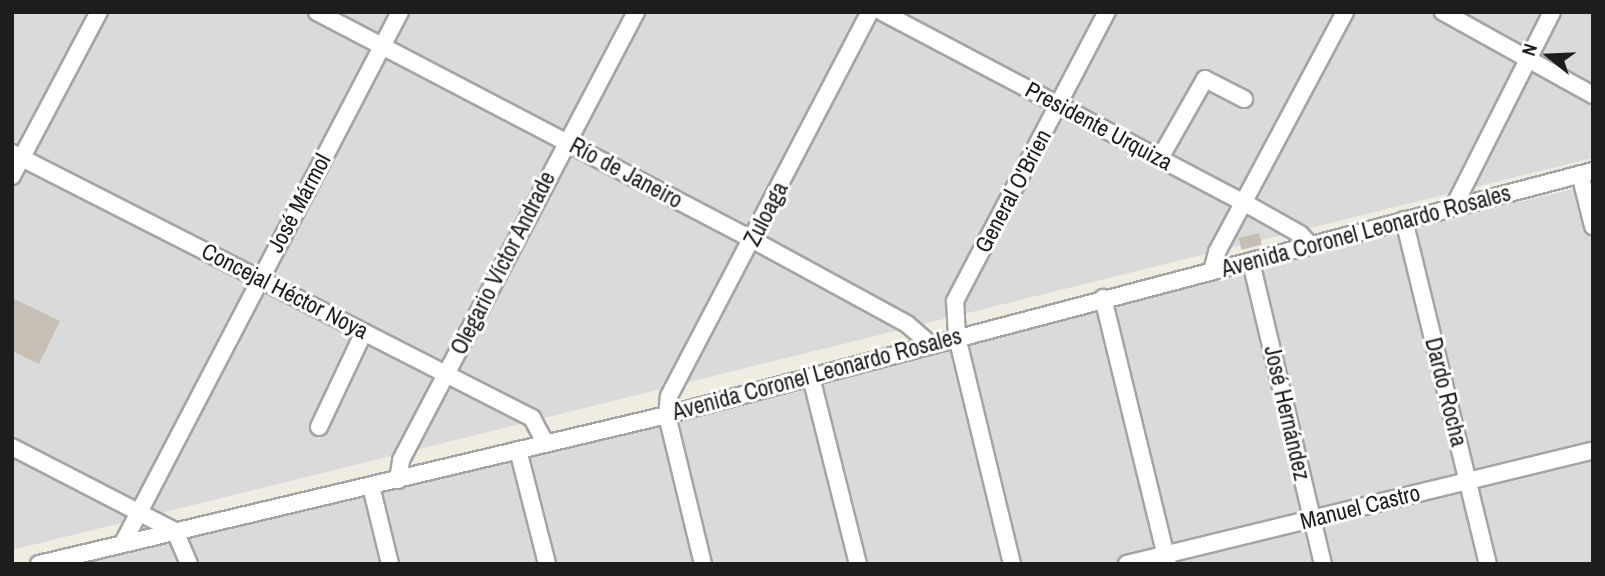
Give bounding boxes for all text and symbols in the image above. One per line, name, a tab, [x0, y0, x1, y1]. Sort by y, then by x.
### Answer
north arrow	[1514, 21, 1584, 91]
text: N	[1515, 40, 1543, 59]
street label: Presidente Urquiza	[1021, 76, 1177, 176]
street label: General O'Brien	[969, 125, 1057, 257]
street label: Río de Janeiro	[565, 132, 687, 214]
street label: José Mármol	[261, 149, 337, 257]
street label: Olegario Víctor Andrade	[445, 166, 561, 360]
street label: Zuloaga	[738, 177, 794, 251]
street label: Avenida Coronel Leonardo Rosales	[1218, 179, 1514, 283]
street label: Concejal Héctor Noya	[197, 237, 373, 345]
street label: Avenida Coronel Leonardo Rosales	[669, 322, 965, 426]
street label: Dardo Rocha	[1419, 335, 1473, 449]
street label: José Hernández	[1258, 343, 1316, 483]
street label: Manuel Castro	[1297, 479, 1423, 535]

